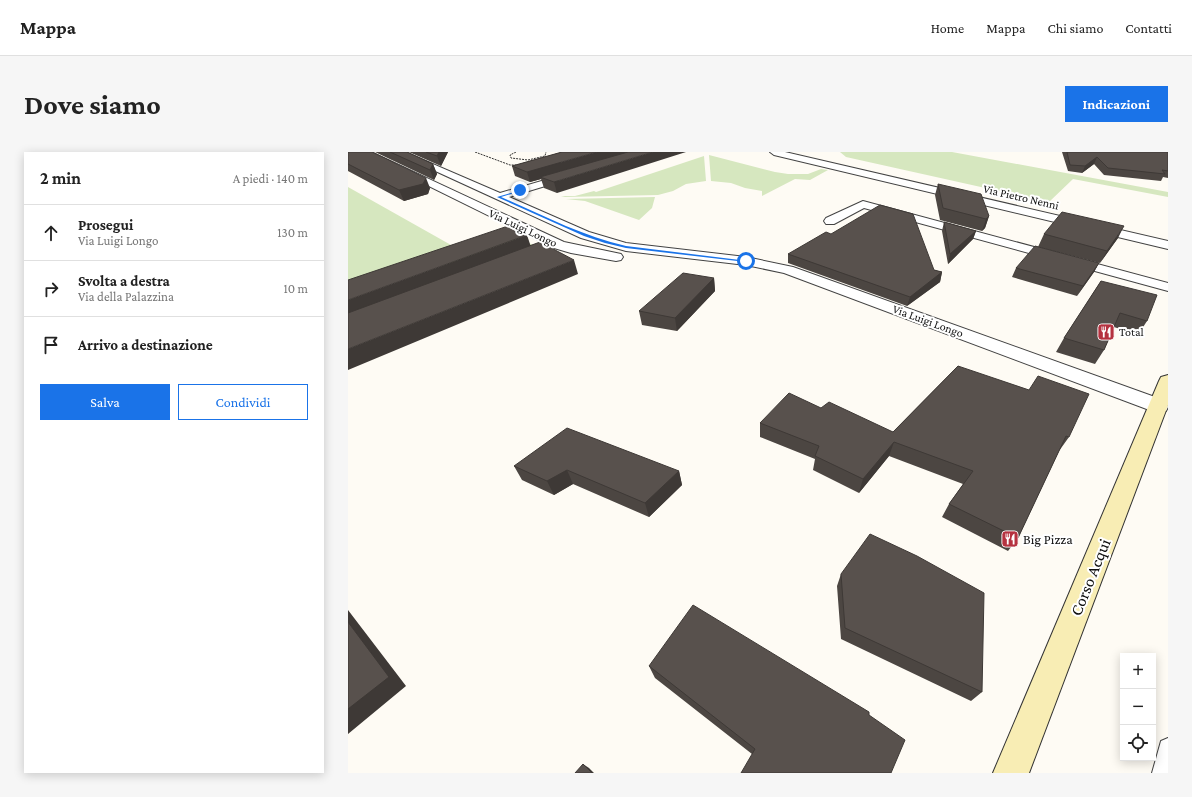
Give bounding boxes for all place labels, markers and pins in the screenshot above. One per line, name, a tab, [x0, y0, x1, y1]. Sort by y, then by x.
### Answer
restaurant icon: Total	[1096, 322, 1116, 342]
place label: Total	[1119, 325, 1144, 339]
restaurant icon: Big Pizza	[1000, 529, 1020, 549]
place label: Big Pizza	[1023, 531, 1073, 547]

